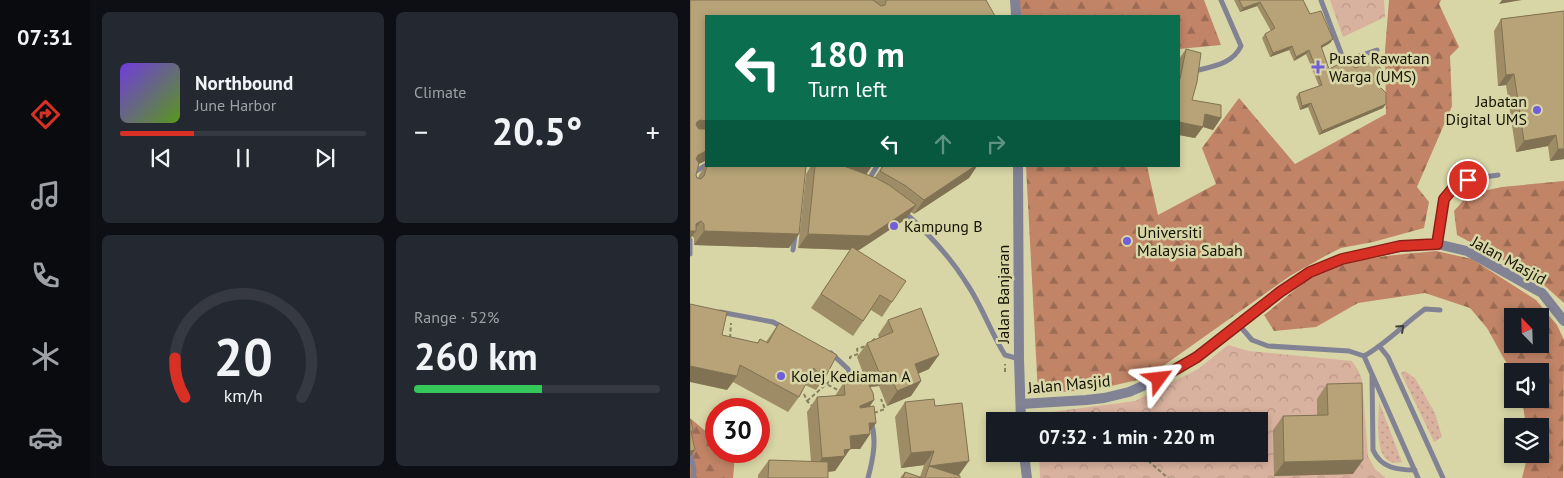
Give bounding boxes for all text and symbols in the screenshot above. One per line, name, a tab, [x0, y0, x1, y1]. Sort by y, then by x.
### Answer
text: 07:31	[17, 23, 73, 51]
text: 180 m	[808, 31, 905, 77]
icon: left	[725, 35, 790, 100]
place label: Pusat Rawatan Warga (UMS)	[1329, 48, 1429, 86]
marker: Pusat Rawatan Warga (UMS)	[1311, 60, 1325, 74]
text: Northbound	[195, 71, 293, 95]
text: Turn left	[808, 75, 887, 103]
text: Climate	[414, 82, 466, 102]
place label: Jabatan Digital UMS	[1445, 91, 1527, 129]
text: June Harbor	[195, 95, 276, 115]
icon: directions	[28, 97, 63, 132]
marker: Jabatan Digital UMS	[1531, 104, 1543, 116]
text: 20.5°	[492, 106, 582, 155]
text: −	[414, 113, 428, 150]
text: +	[646, 113, 660, 150]
icon: left	[876, 130, 904, 158]
icon: ahead	[929, 130, 957, 158]
icon: right	[982, 130, 1010, 158]
icon: previous	[147, 144, 175, 172]
icon: pause	[229, 144, 257, 172]
icon: next	[311, 144, 339, 172]
pin	[1447, 159, 1489, 201]
icon: arrive	[1454, 166, 1482, 194]
icon: music	[28, 178, 63, 213]
place label: Kampung B	[904, 216, 982, 236]
marker: Kampung B	[888, 220, 900, 232]
place label: Universiti Malaysia Sabah	[1137, 222, 1243, 260]
street label: Jalan Masjid	[1467, 231, 1550, 289]
marker: Universiti Malaysia Sabah	[1121, 235, 1133, 247]
street label: Jalan Banjaran	[993, 245, 1013, 344]
icon: phone	[28, 258, 63, 293]
text: Range · 52%	[414, 307, 499, 327]
north arrow	[1504, 308, 1549, 352]
map controls	[1504, 308, 1549, 463]
text: 20	[214, 323, 272, 390]
one-way arrow	[1395, 325, 1404, 334]
text: 260 km	[414, 331, 538, 380]
icon: climate	[28, 339, 63, 374]
position arrow	[1132, 352, 1184, 404]
button: sound	[1504, 363, 1549, 408]
place label: Kolej Kediaman A	[791, 366, 911, 386]
marker: Kolej Kediaman A	[775, 370, 787, 382]
street label: Jalan Masjid	[1026, 370, 1111, 398]
text: km/h	[223, 384, 263, 407]
speed limit sign: 30	[705, 398, 770, 463]
button: layers	[1504, 418, 1549, 463]
icon: car	[28, 420, 63, 455]
text: 07:32 · 1 min · 220 m	[1039, 425, 1215, 449]

